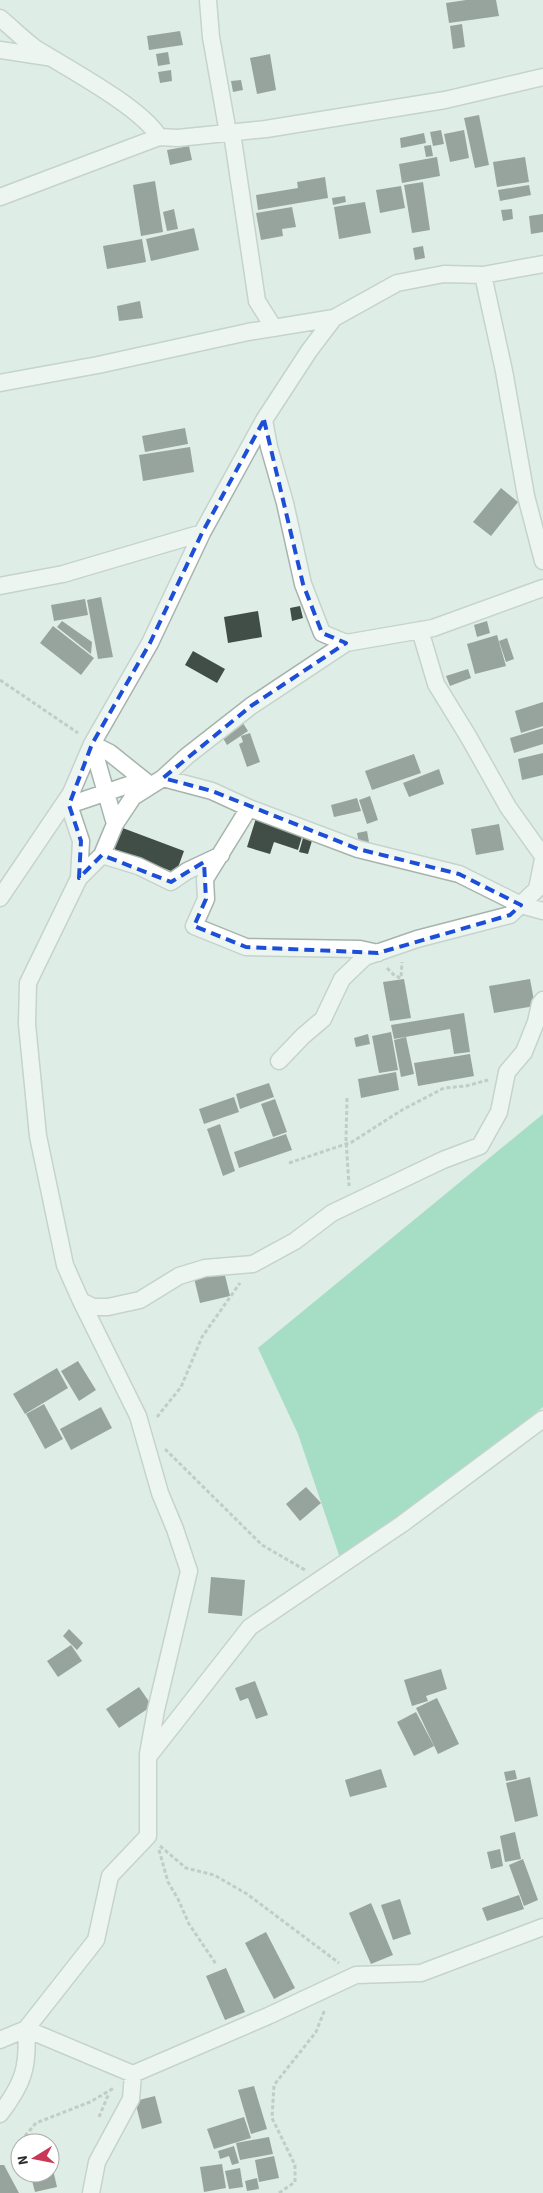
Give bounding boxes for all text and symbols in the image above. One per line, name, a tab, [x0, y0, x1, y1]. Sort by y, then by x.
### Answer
north arrow	[10, 2133, 60, 2183]
text: N	[13, 2154, 34, 2166]

